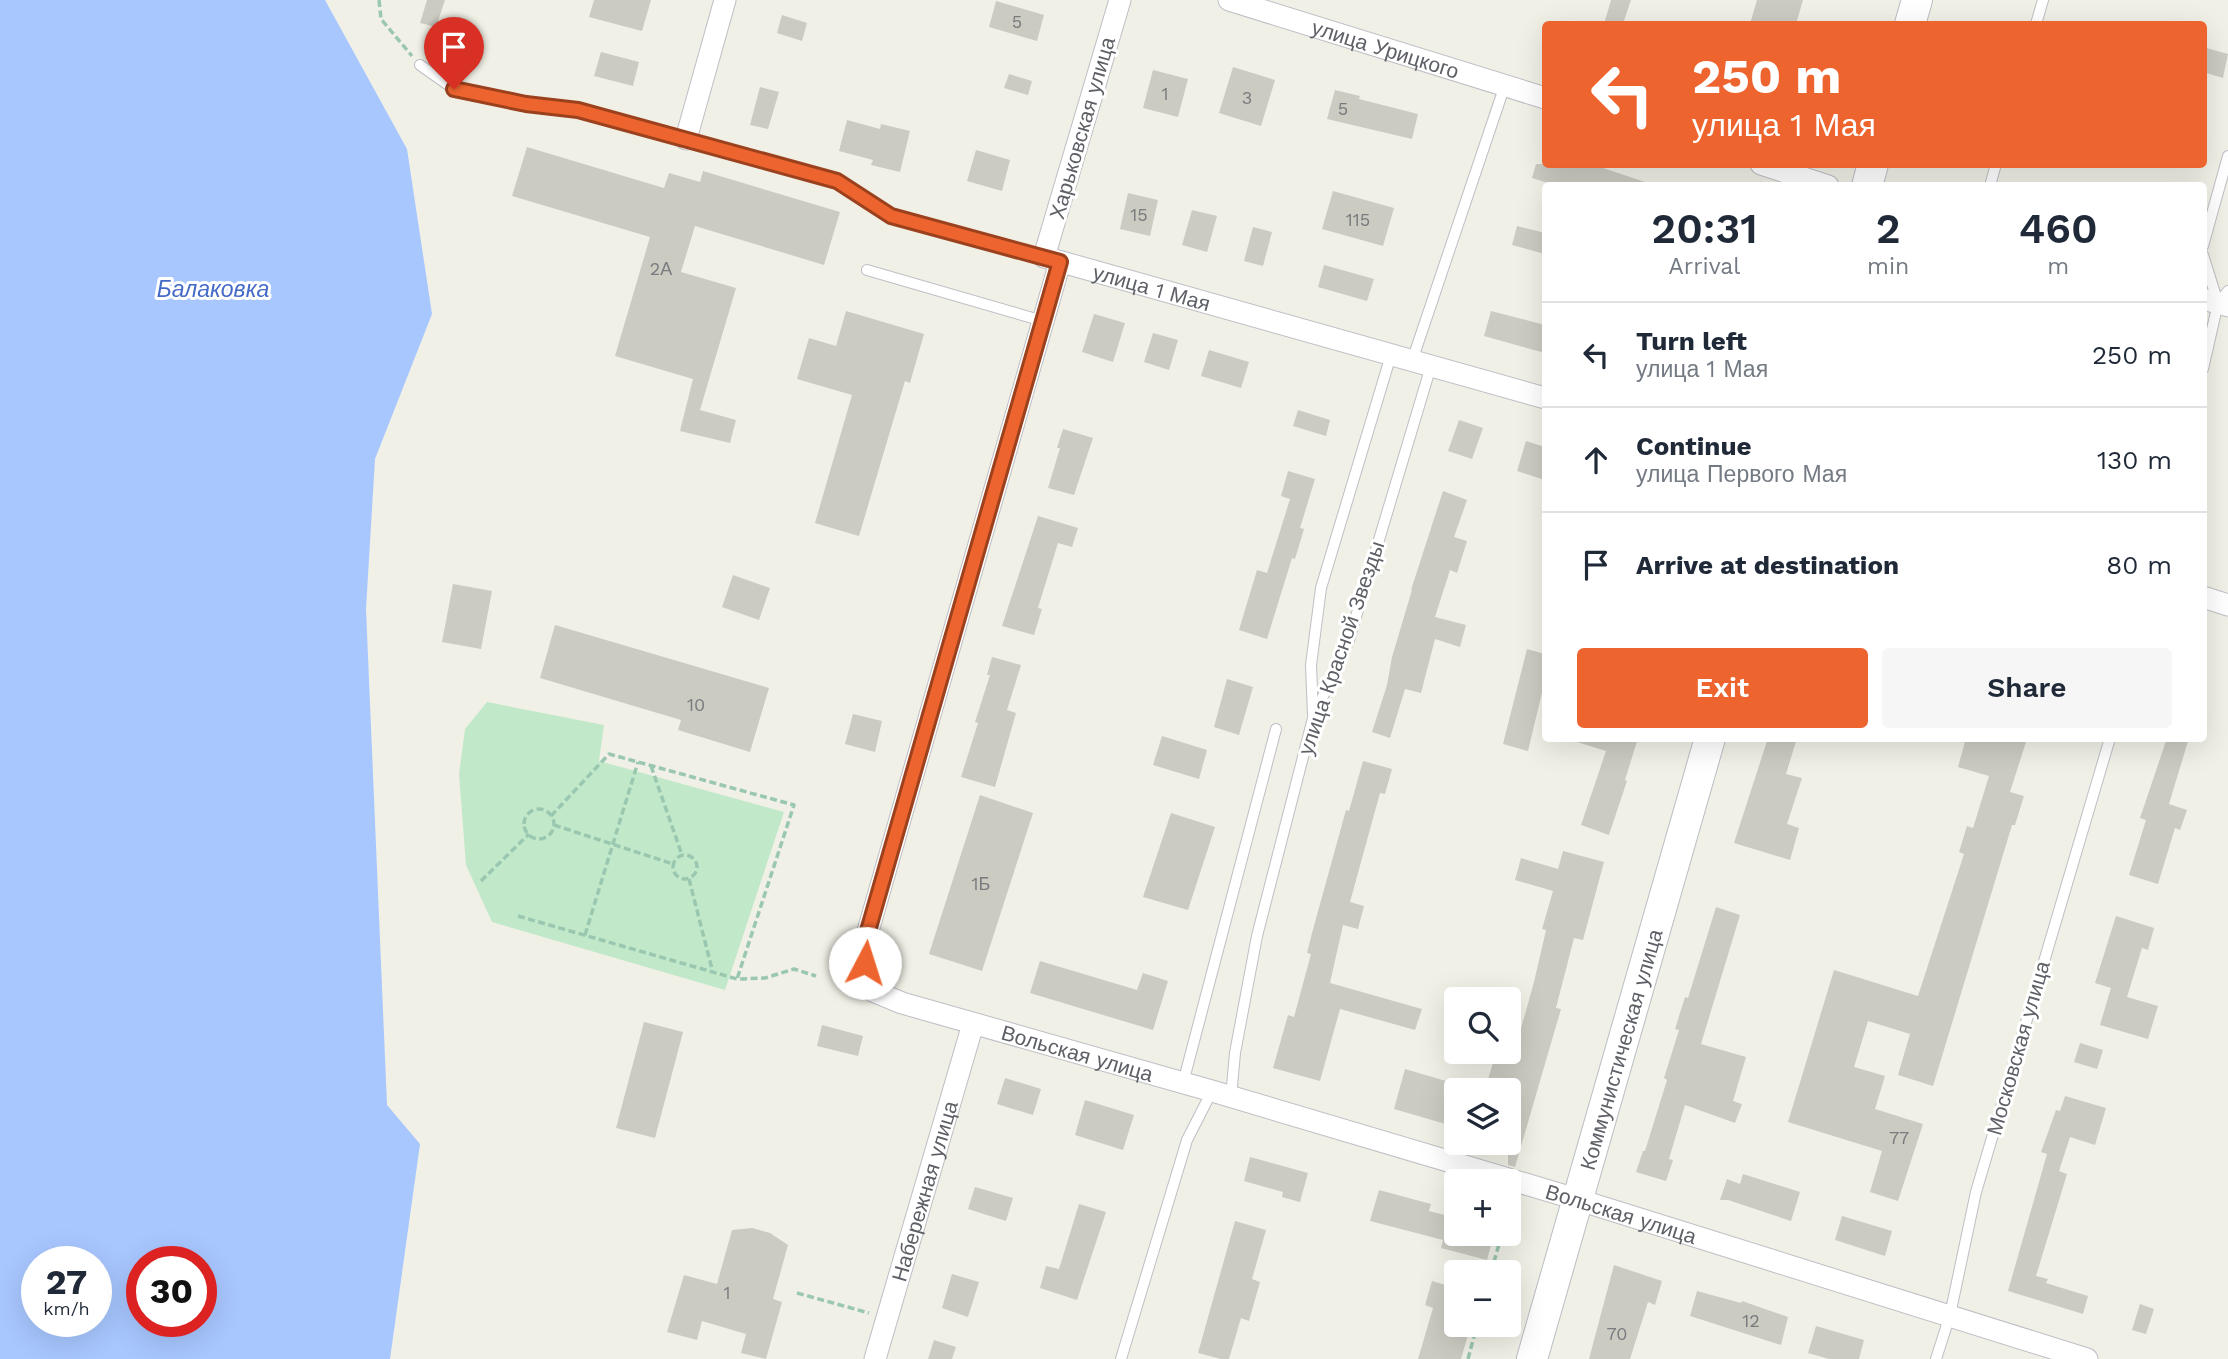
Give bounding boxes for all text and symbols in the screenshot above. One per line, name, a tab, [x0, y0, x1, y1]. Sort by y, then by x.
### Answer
house number: 5	[1012, 11, 1022, 32]
street label: улица Урицкого	[1309, 14, 1462, 83]
pin	[424, 17, 484, 89]
icon: arrive	[435, 28, 473, 66]
street label: Харьковская улица	[1044, 34, 1120, 222]
text: 250 m	[1692, 47, 1841, 105]
icon: left	[1577, 49, 1668, 140]
house number: 1	[1161, 83, 1169, 104]
house number: 3	[1242, 87, 1252, 108]
house number: 5	[1338, 98, 1348, 119]
text: улица 1 Мая	[1692, 106, 1876, 144]
house number: 15	[1130, 204, 1148, 225]
text: 20:31	[1651, 204, 1758, 253]
text: 2	[1876, 204, 1901, 253]
text: 460	[2019, 204, 2098, 253]
house number: 115	[1346, 209, 1370, 230]
text: Arrival	[1669, 253, 1740, 280]
text: min	[1867, 253, 1909, 280]
text: m	[2047, 253, 2069, 280]
house number: 2А	[650, 258, 672, 279]
street label: улица 1 Мая	[1090, 259, 1213, 316]
water label: Балаковка	[157, 276, 269, 303]
text: Turn left	[1636, 326, 1747, 356]
icon: left	[1577, 336, 1615, 374]
text: 250 m	[2092, 340, 2172, 370]
text: улица 1 Мая	[1636, 356, 1768, 383]
text: Continue	[1636, 431, 1752, 461]
icon: ahead	[1577, 441, 1615, 479]
text: 130 m	[2097, 445, 2172, 475]
text: улица Первого Мая	[1636, 461, 1847, 488]
street label: улица Красной Звезды	[1293, 538, 1389, 758]
icon: arrive	[1577, 546, 1615, 584]
text: Arrive at destination	[1636, 550, 1899, 580]
text: 80 m	[2106, 550, 2172, 580]
button: Exit	[1577, 648, 1868, 728]
button: Share	[1882, 648, 2172, 728]
house number: 10	[687, 694, 705, 715]
house number: 1Б	[972, 873, 990, 894]
position arrow	[828, 926, 902, 1000]
street label: Коммунистическая улица	[1574, 926, 1667, 1173]
street label: Московская улица	[1981, 958, 2055, 1138]
map controls	[1444, 987, 1521, 1337]
button: search	[1444, 987, 1521, 1064]
street label: Вольская улица	[999, 1019, 1156, 1086]
button: layers	[1444, 1078, 1521, 1155]
street label: Набережная улица	[886, 1097, 962, 1284]
house number: 77	[1889, 1127, 1909, 1148]
button: +	[1444, 1169, 1521, 1246]
street label: Вольская улица	[1543, 1178, 1700, 1249]
speed limit sign: 30	[126, 1246, 217, 1337]
button: −	[1444, 1260, 1521, 1337]
text: 27	[46, 1261, 87, 1303]
house number: 1	[723, 1282, 731, 1303]
text: km/h	[43, 1298, 90, 1319]
house number: 12	[1742, 1310, 1760, 1331]
house number: 70	[1607, 1323, 1627, 1344]

